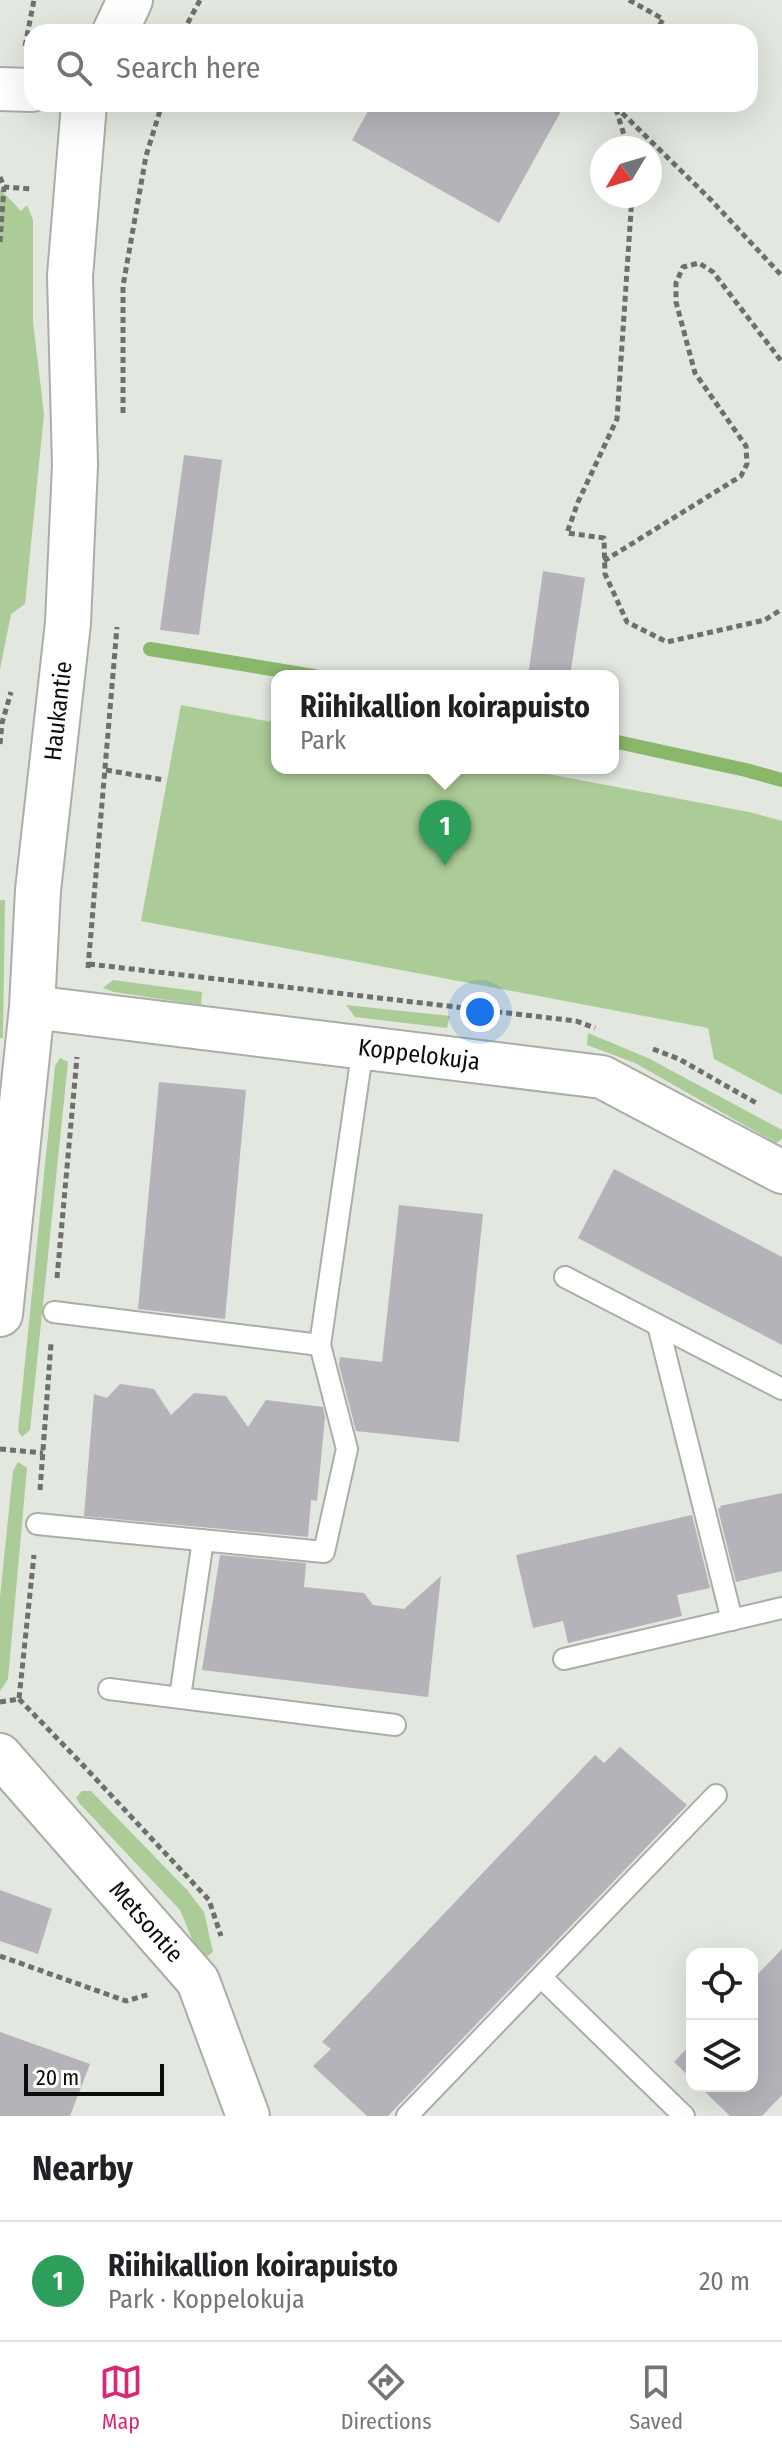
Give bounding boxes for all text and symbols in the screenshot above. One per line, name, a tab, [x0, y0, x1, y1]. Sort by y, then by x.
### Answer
search box	[24, 24, 758, 112]
icon: search	[52, 46, 96, 90]
text: Search here	[116, 50, 261, 86]
north arrow	[590, 136, 662, 208]
street label: Haukantie	[39, 660, 78, 762]
popup	[271, 670, 619, 774]
text: Riihikallion koirapuisto	[300, 689, 590, 725]
text: Park	[300, 725, 346, 756]
pin: 1	[419, 800, 471, 866]
your location	[460, 992, 500, 1032]
street label: Koppelokuja	[356, 1033, 482, 1076]
street label: Metsontie	[103, 1876, 189, 1968]
map controls	[686, 1948, 758, 2092]
button: locate	[686, 1948, 758, 2020]
button: layers	[686, 2020, 758, 2092]
scale bar	[24, 2060, 164, 2096]
text: 20 m	[36, 2064, 79, 2091]
text: Nearby	[32, 2148, 133, 2189]
text: Riihikallion koirapuisto	[108, 2248, 398, 2284]
text: 1	[53, 2266, 64, 2297]
text: 20 m	[699, 2266, 750, 2297]
text: Park · Koppelokuja	[108, 2284, 305, 2315]
tab: Map	[99, 2360, 143, 2435]
tab: Directions	[341, 2360, 432, 2435]
tab: Saved	[629, 2360, 683, 2435]

